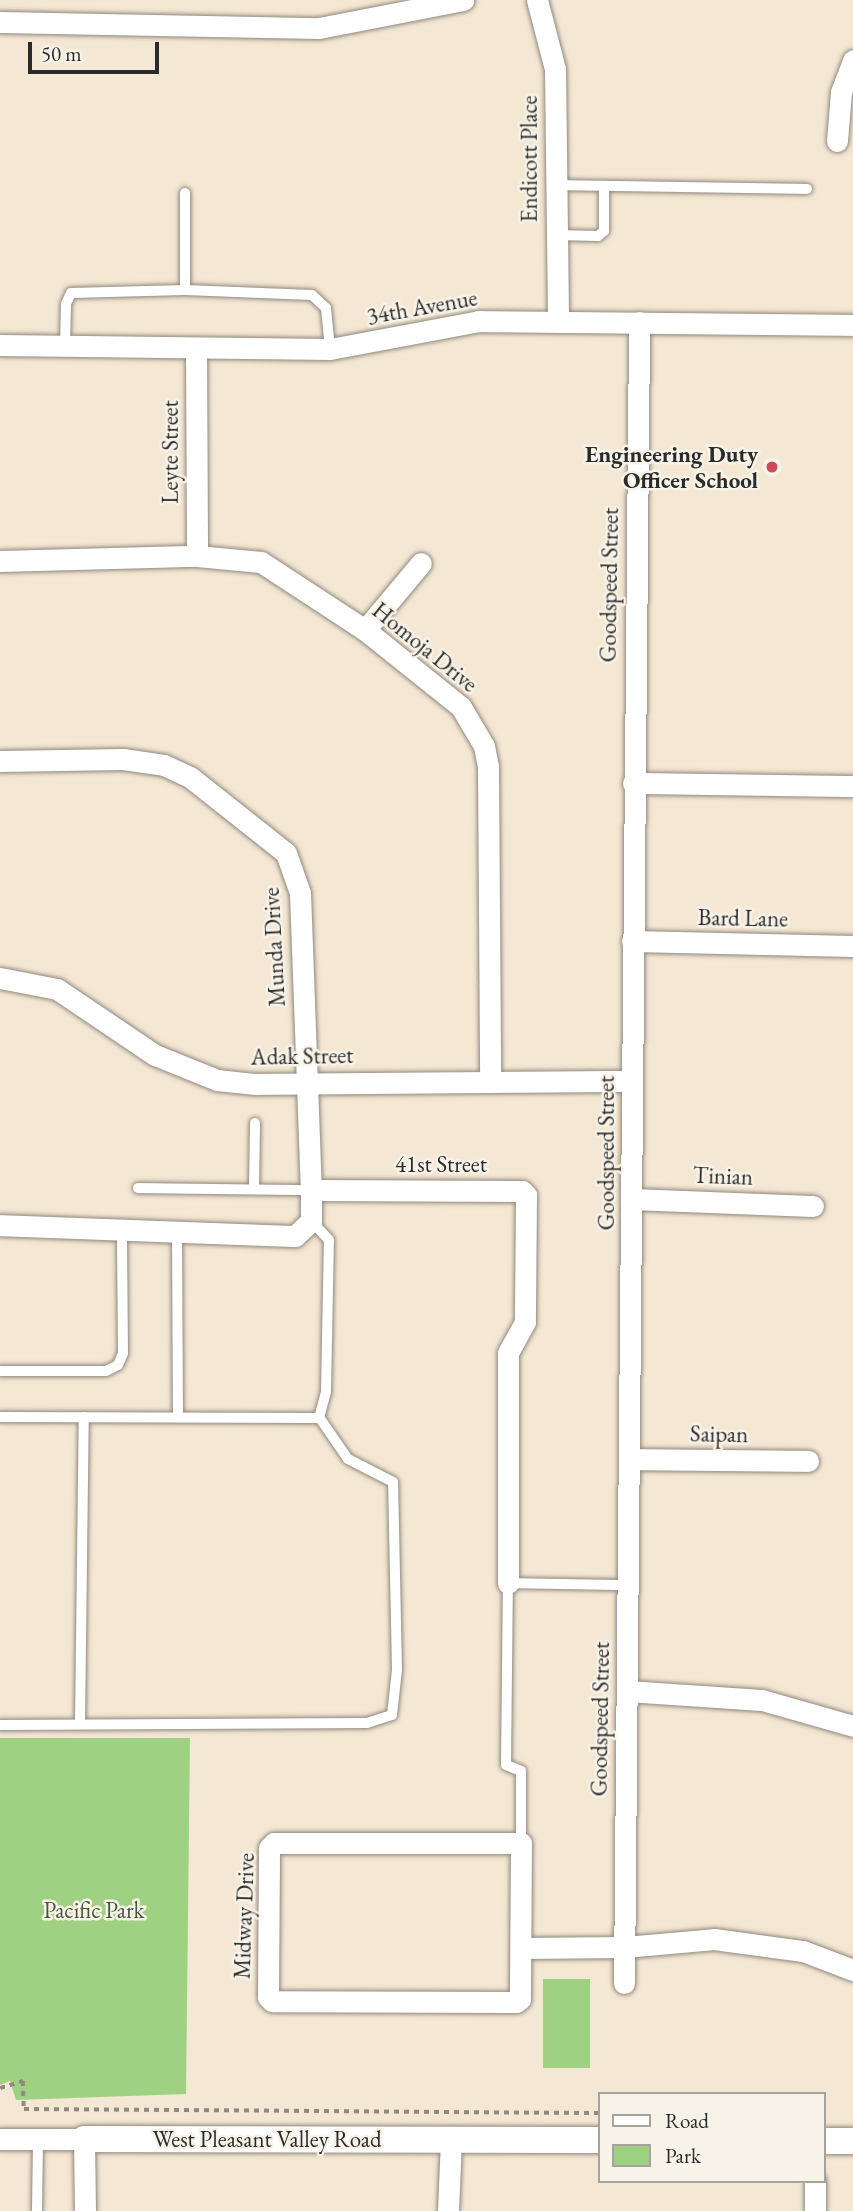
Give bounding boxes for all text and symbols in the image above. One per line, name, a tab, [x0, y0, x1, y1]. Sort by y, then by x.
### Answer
scale bar	[32, 28, 163, 72]
text: 50 m	[41, 40, 82, 67]
street label: Endicott Place	[515, 96, 543, 222]
street label: 34th Avenue	[365, 284, 479, 330]
street label: Leyte Street	[156, 400, 184, 504]
place label: Engineering Duty Officer School	[585, 440, 758, 494]
marker: Engineering Duty Officer School	[764, 459, 780, 475]
street label: Goodspeed Street	[594, 507, 624, 663]
street label: Homoja Drive	[367, 596, 483, 698]
street label: Munda Drive	[257, 887, 291, 1007]
street label: Bard Lane	[698, 903, 788, 933]
street label: Adak Street	[250, 1041, 354, 1071]
street label: Goodspeed Street	[592, 1076, 620, 1230]
street label: 41st Street	[395, 1150, 487, 1178]
street label: Tinian	[692, 1161, 754, 1191]
street label: Saipan	[690, 1420, 748, 1448]
street label: Goodspeed Street	[585, 1641, 615, 1797]
street label: Midway Drive	[228, 1852, 260, 1980]
park label: Pacific Park	[44, 1896, 144, 1924]
legend	[598, 2092, 825, 2183]
text: Road	[665, 2107, 709, 2134]
street label: West Pleasant Valley Road	[152, 2125, 382, 2153]
text: Park	[665, 2142, 701, 2169]

